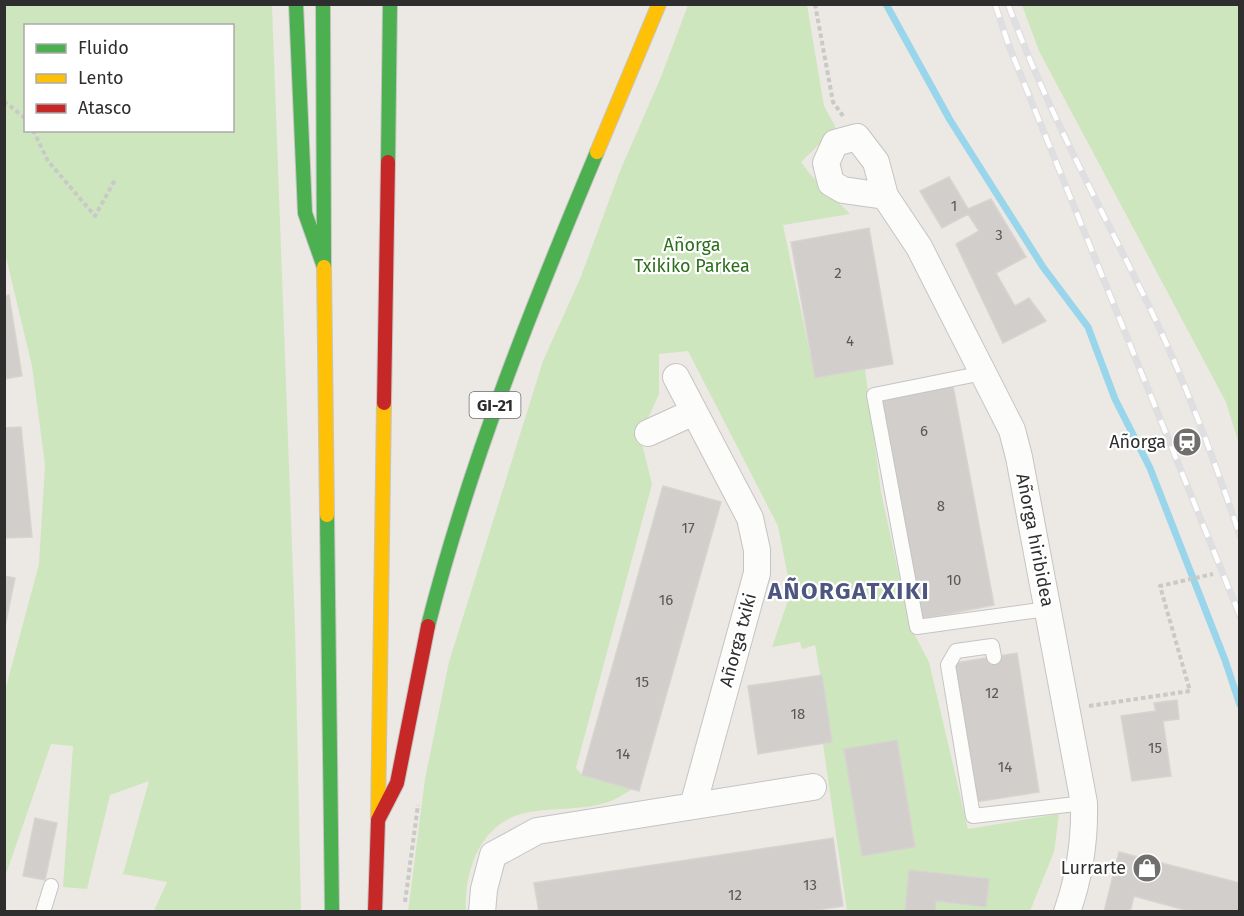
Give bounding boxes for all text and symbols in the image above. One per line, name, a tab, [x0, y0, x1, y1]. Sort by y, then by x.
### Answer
legend	[24, 24, 234, 132]
text: Fluido	[78, 37, 129, 59]
text: Lento	[78, 67, 124, 89]
text: Atasco	[78, 97, 131, 119]
house number: 1	[951, 197, 957, 215]
house number: 3	[995, 226, 1003, 244]
park label: Añorga Txikiko Parkea	[634, 234, 750, 277]
house number: 2	[834, 264, 842, 282]
house number: 4	[846, 332, 854, 350]
road number: GI-21	[470, 392, 520, 418]
house number: 6	[920, 422, 928, 440]
station icon: Añorga	[1171, 426, 1203, 458]
place label: Añorga	[1109, 431, 1166, 453]
street label: Añorga hiribidea	[1011, 472, 1059, 608]
house number: 8	[937, 497, 945, 515]
house number: 17	[681, 519, 695, 537]
house number: 10	[947, 571, 961, 589]
district label: AÑORGATXIKI	[767, 577, 930, 605]
house number: 16	[659, 591, 673, 609]
street label: Añorga txiki	[715, 591, 761, 689]
house number: 15	[635, 673, 649, 691]
house number: 12	[985, 684, 999, 702]
house number: 18	[791, 705, 805, 723]
house number: 15	[1148, 739, 1162, 757]
house number: 14	[616, 745, 630, 763]
house number: 14	[998, 758, 1012, 776]
shop icon: Lurrarte	[1131, 852, 1163, 884]
place label: Lurrarte	[1061, 857, 1126, 879]
house number: 13	[803, 876, 817, 894]
house number: 12	[728, 886, 742, 904]

